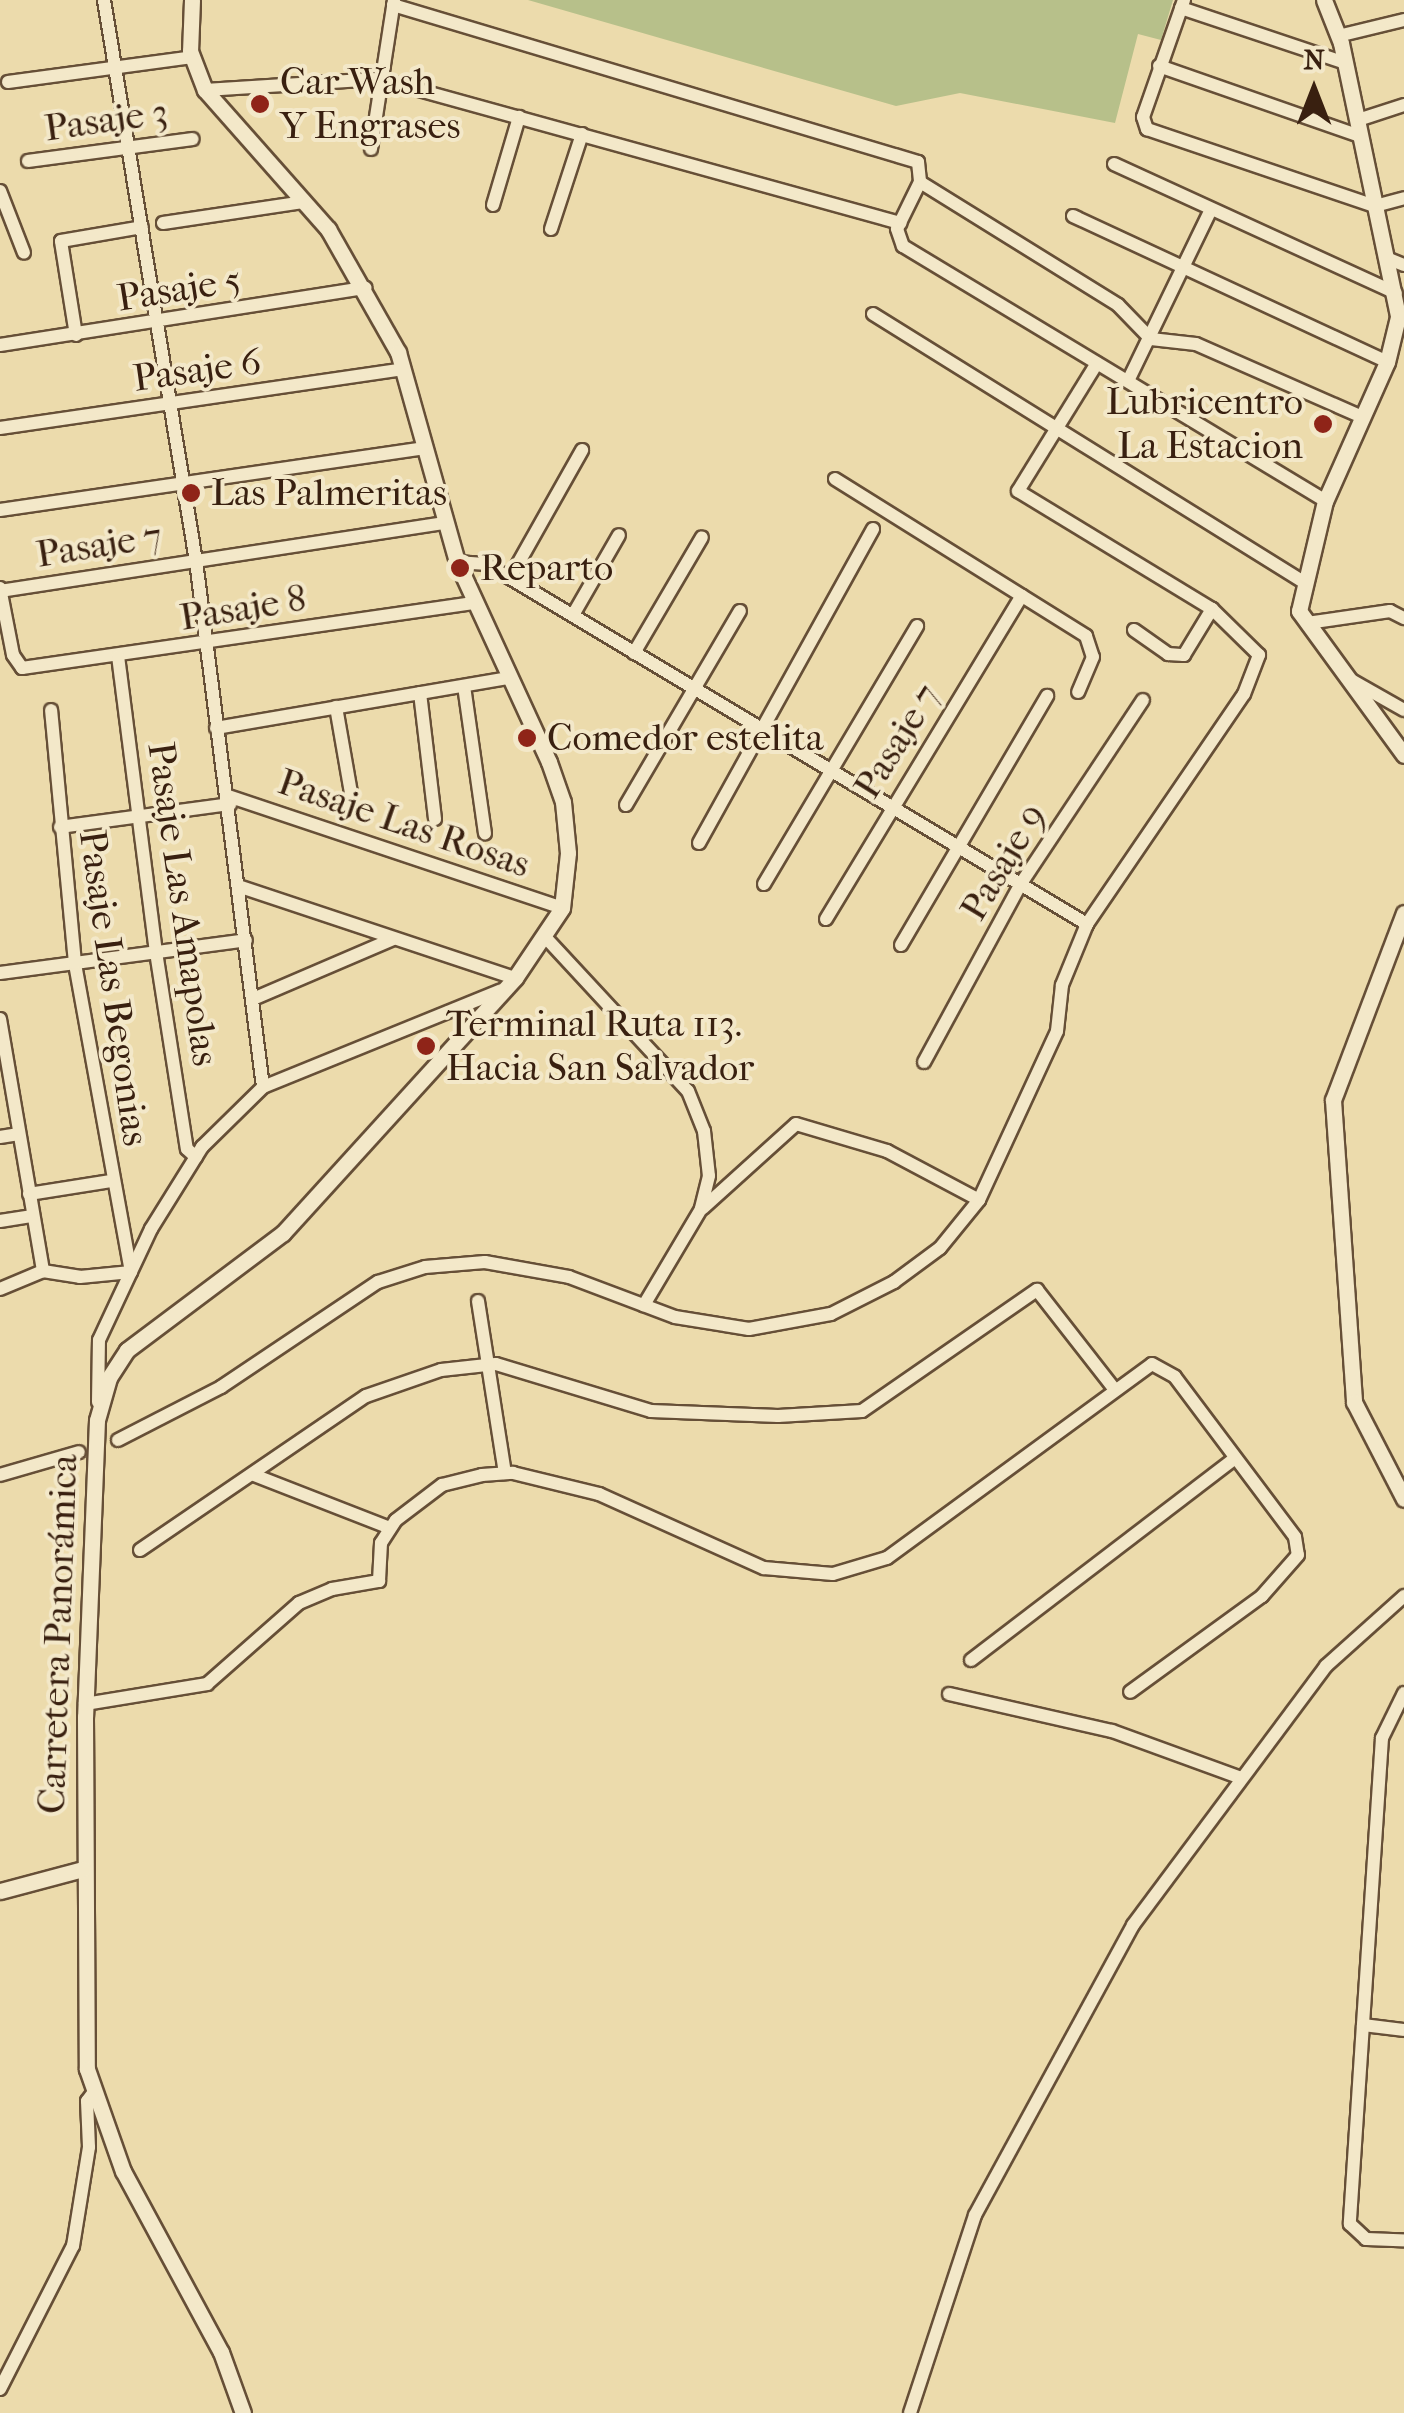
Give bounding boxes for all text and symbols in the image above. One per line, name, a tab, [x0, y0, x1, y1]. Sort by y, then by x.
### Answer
north arrow	[1264, 40, 1364, 140]
text: N	[1303, 43, 1325, 76]
place label: Car Wash Y Engrases	[280, 59, 460, 148]
street label: Pasaje 3	[41, 89, 171, 151]
marker: Car Wash Y Engrases	[249, 93, 271, 115]
street label: Pasaje 5	[114, 257, 244, 321]
street label: Pasaje 6	[130, 338, 264, 402]
place label: Lubricentro La Estacion	[1106, 379, 1303, 468]
marker: Lubricentro La Estacion	[1312, 413, 1334, 435]
place label: Las Palmeritas	[211, 470, 447, 516]
marker: Las Palmeritas	[180, 482, 202, 504]
street label: Pasaje 7	[33, 513, 165, 577]
place label: Reparto	[480, 545, 613, 591]
marker: Reparto	[449, 557, 471, 579]
street label: Pasaje 8	[177, 576, 309, 640]
street label: Pasaje 7	[844, 675, 950, 807]
place label: Comedor estelita	[547, 715, 824, 761]
marker: Comedor estelita	[516, 727, 538, 749]
street label: Pasaje Las Amapolas	[138, 739, 228, 1069]
street label: Pasaje Las Rosas	[272, 759, 536, 887]
street label: Pasaje 9	[950, 795, 1056, 929]
street label: Pasaje Las Begonias	[69, 827, 159, 1149]
place label: Terminal Ruta 113. Hacia San Salvador	[446, 1001, 754, 1090]
marker: Terminal Ruta 113. Hacia San Salvador	[415, 1035, 437, 1057]
street label: Carretera Panorámica	[29, 1453, 87, 1815]

